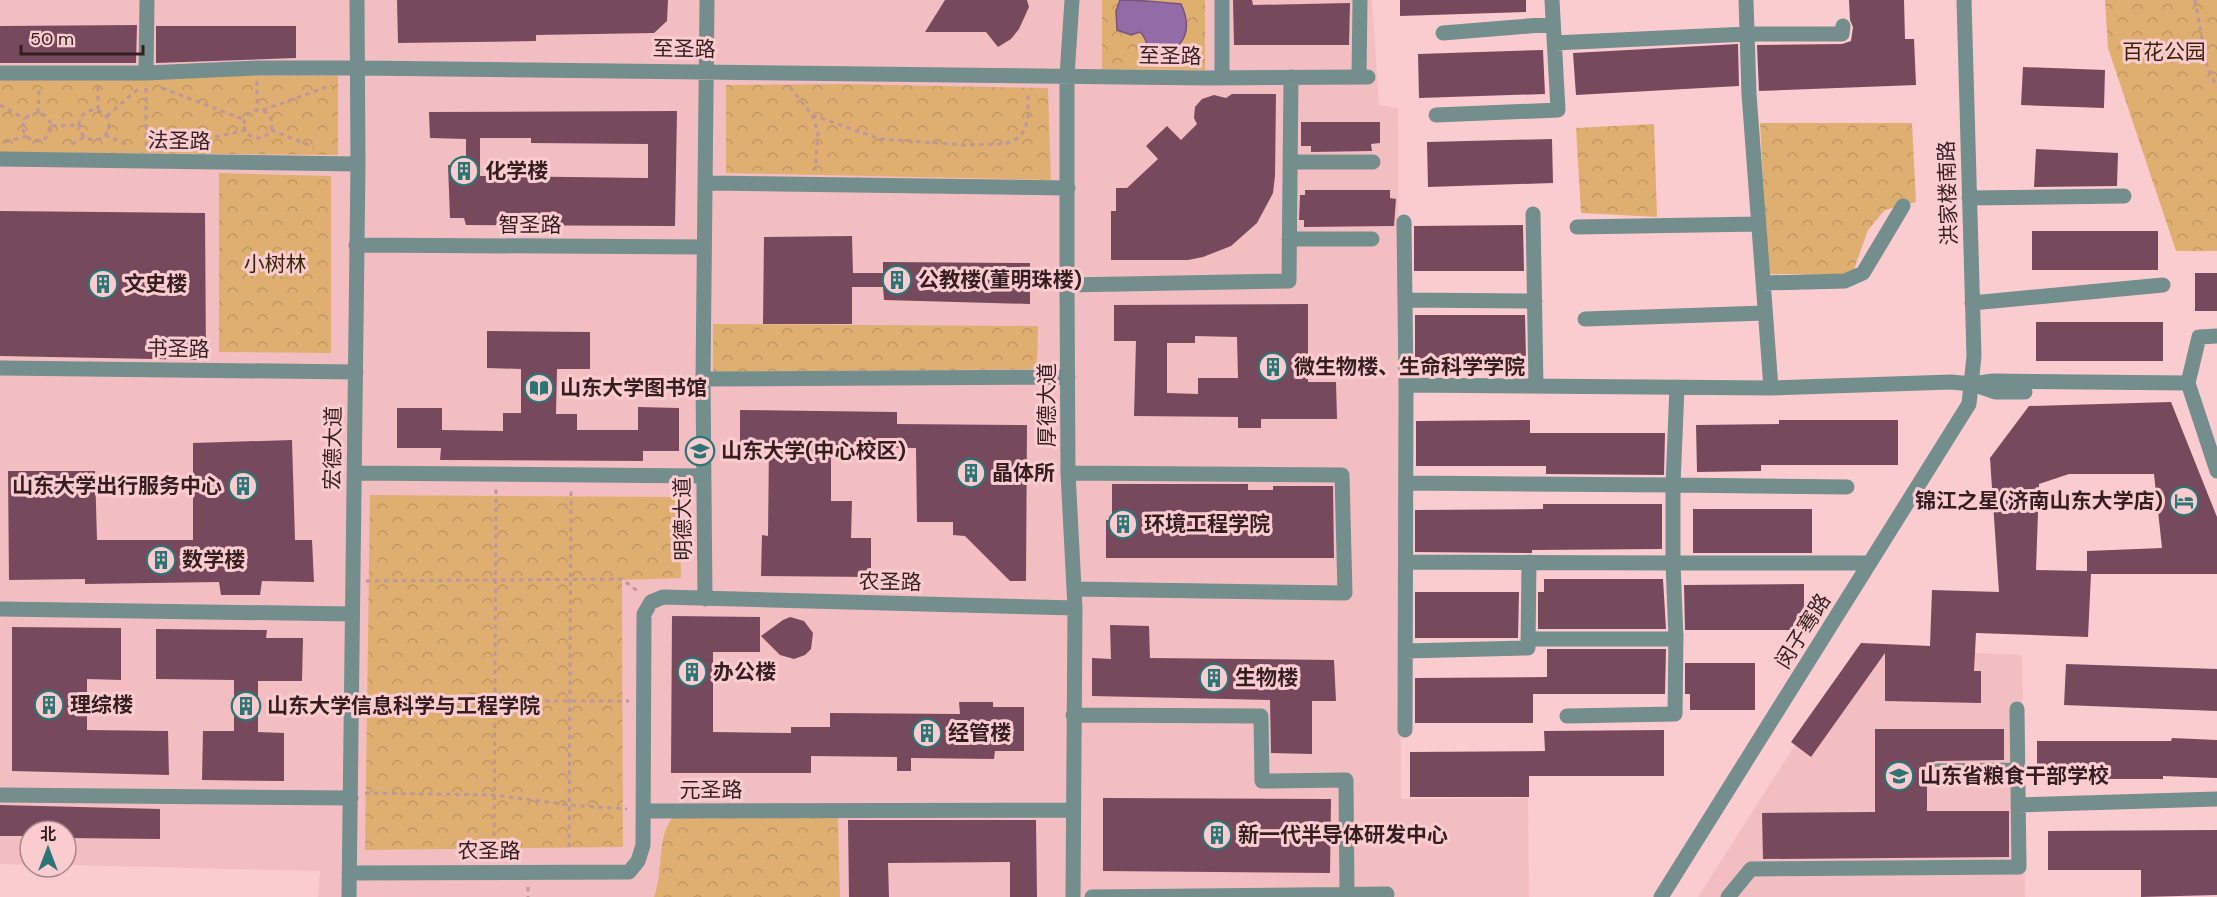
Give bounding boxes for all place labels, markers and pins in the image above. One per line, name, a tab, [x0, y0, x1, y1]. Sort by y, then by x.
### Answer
building icon: 化学楼	[448, 155, 480, 187]
place label: 化学楼	[485, 157, 548, 185]
building icon: 公教楼(董明珠楼)	[881, 264, 913, 296]
place label: 公教楼(董明珠楼)	[918, 266, 1082, 294]
building icon: 文史楼	[87, 268, 119, 300]
place label: 文史楼	[124, 270, 187, 298]
building icon: 微生物楼、生命科学学院	[1257, 351, 1289, 383]
place label: 微生物楼、生命科学学院	[1294, 353, 1525, 381]
library icon: 山东大学图书馆	[523, 372, 555, 404]
place label: 山东大学图书馆	[560, 374, 707, 402]
school or university icon: 山东大学(中心校区)	[684, 435, 716, 467]
place label: 山东大学(中心校区)	[721, 437, 906, 465]
building icon: 晶体所	[955, 457, 987, 489]
place label: 晶体所	[992, 459, 1055, 487]
building icon: 山东大学出行服务中心	[227, 470, 259, 502]
place label: 山东大学出行服务中心	[12, 472, 222, 500]
hotel icon: 锦江之星(济南山东大学店)	[2168, 485, 2200, 517]
place label: 锦江之星(济南山东大学店)	[1915, 487, 2163, 515]
building icon: 环境工程学院	[1107, 508, 1139, 540]
place label: 环境工程学院	[1144, 510, 1270, 538]
building icon: 数学楼	[145, 544, 177, 576]
place label: 数学楼	[182, 546, 245, 574]
building icon: 办公楼	[676, 656, 708, 688]
place label: 办公楼	[713, 658, 776, 686]
building icon: 生物楼	[1198, 662, 1230, 694]
place label: 生物楼	[1235, 664, 1298, 692]
building icon: 理综楼	[33, 689, 65, 721]
building icon: 山东大学信息科学与工程学院	[230, 690, 262, 722]
place label: 理综楼	[70, 691, 133, 719]
place label: 山东大学信息科学与工程学院	[267, 692, 540, 720]
building icon: 经管楼	[911, 717, 943, 749]
place label: 经管楼	[948, 719, 1011, 747]
school or university icon: 山东省粮食干部学校	[1883, 760, 1915, 792]
place label: 山东省粮食干部学校	[1920, 762, 2109, 790]
building icon: 新一代半导体研发中心	[1201, 819, 1233, 851]
place label: 新一代半导体研发中心	[1238, 821, 1448, 849]

